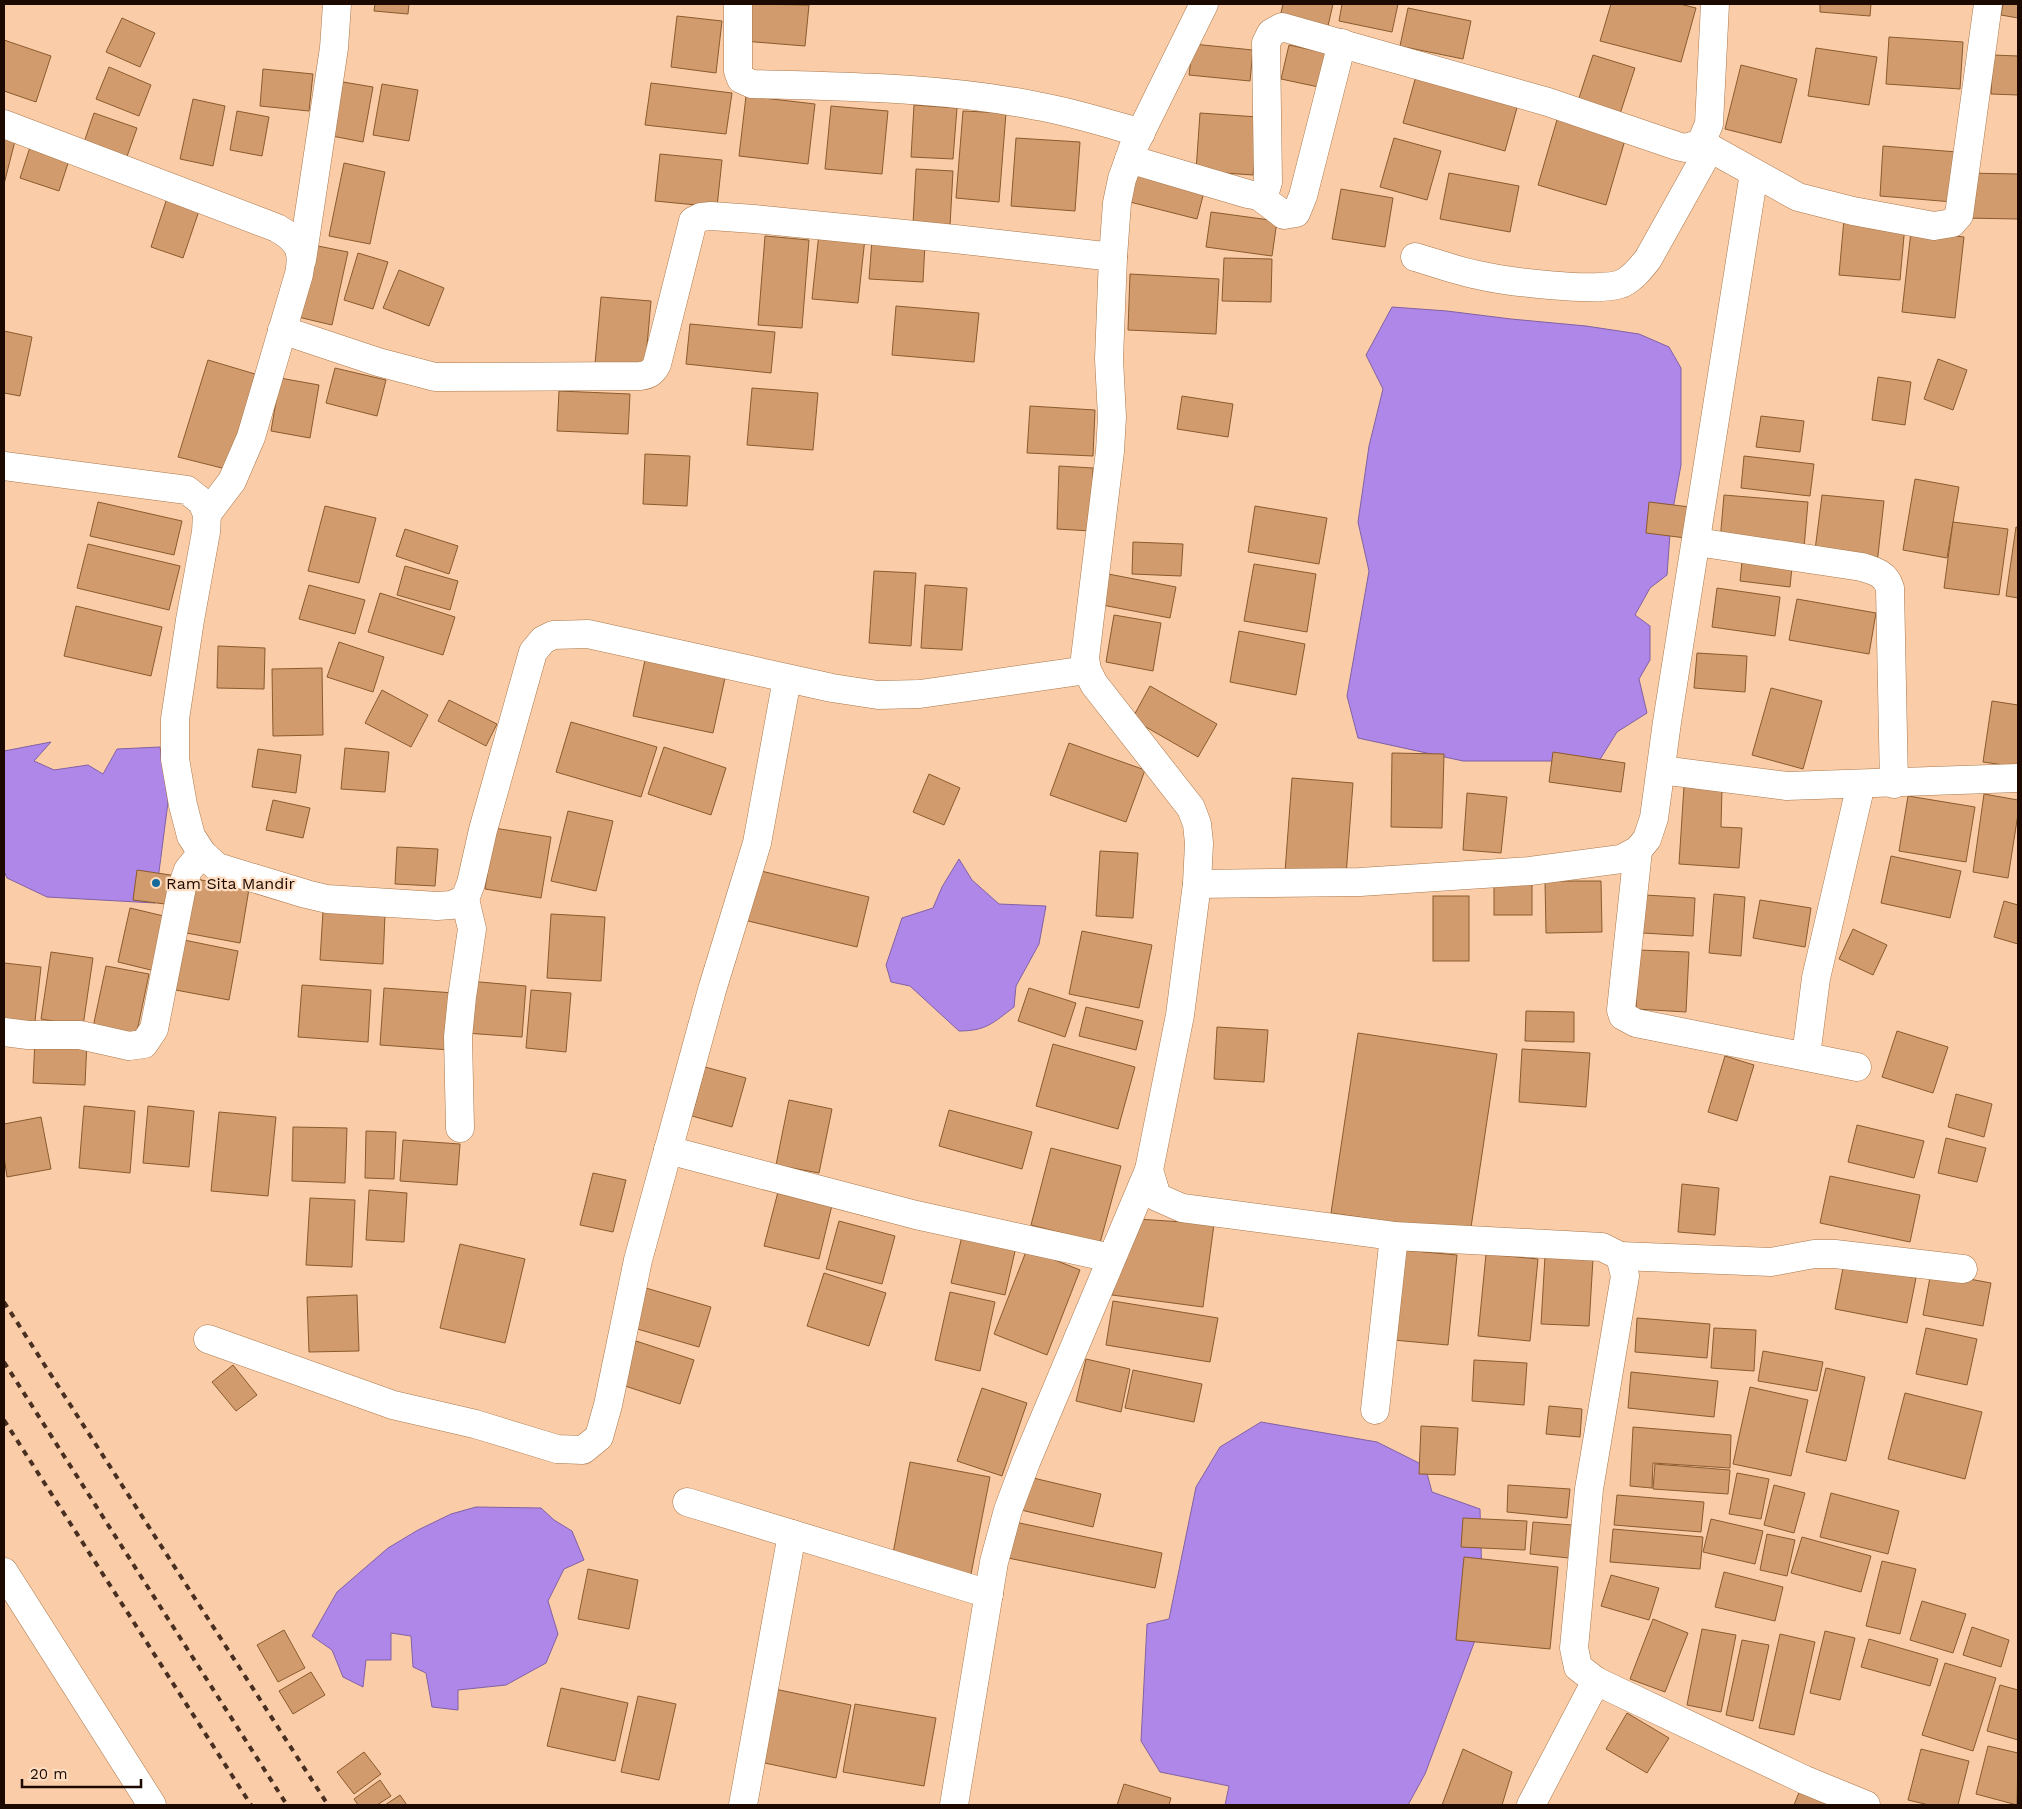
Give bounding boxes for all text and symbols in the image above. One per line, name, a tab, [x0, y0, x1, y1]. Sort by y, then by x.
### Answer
place label: Ram Sita Mandir	[166, 874, 295, 893]
marker: Ram Sita Mandir	[150, 877, 162, 889]
scale bar	[22, 1756, 141, 1788]
text: 20 m	[30, 1765, 68, 1783]

